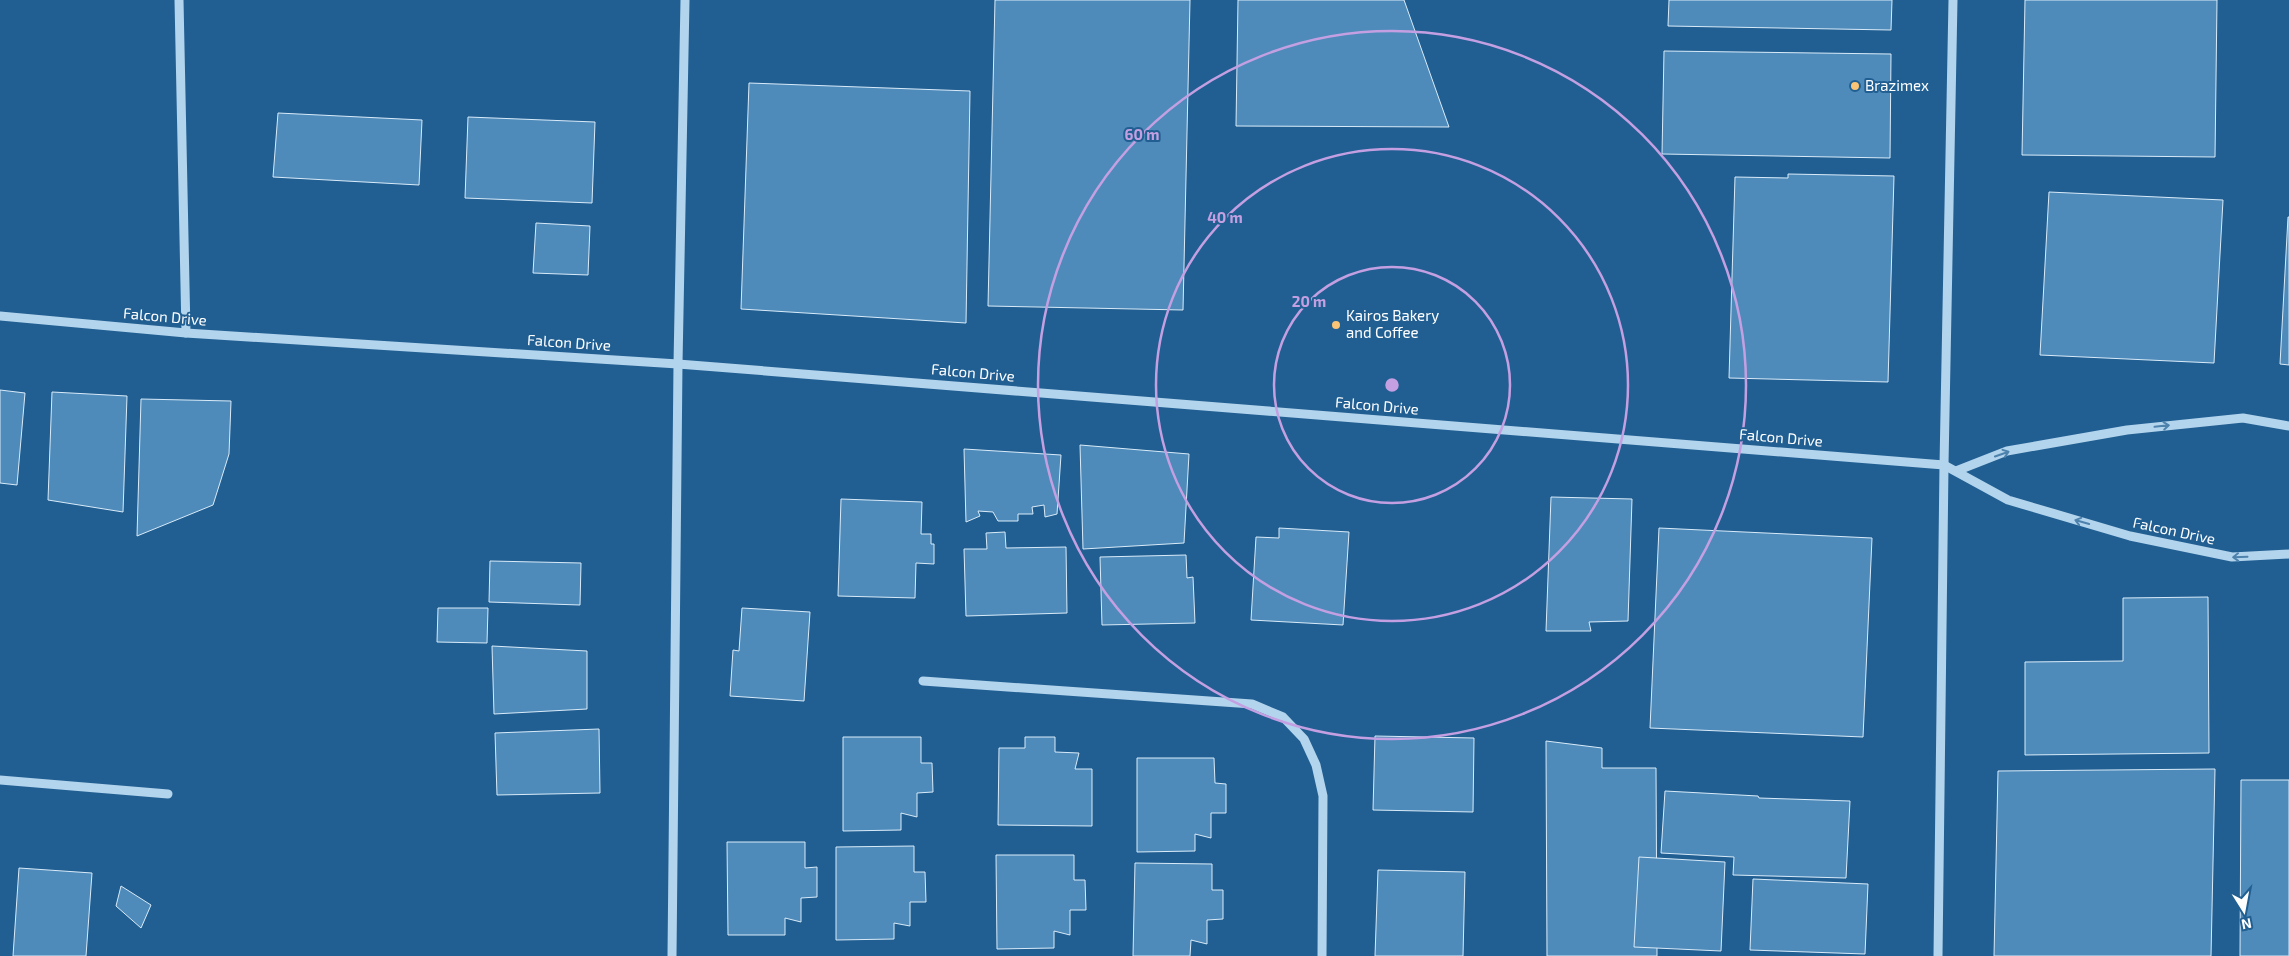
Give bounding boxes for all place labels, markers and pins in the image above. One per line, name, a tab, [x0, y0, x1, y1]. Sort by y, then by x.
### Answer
place label: Brazimex	[1865, 76, 1929, 94]
marker: Brazimex	[1849, 80, 1861, 92]
place label: Kairos Bakery and Coffee	[1346, 306, 1439, 341]
marker: Kairos Bakery and Coffee	[1330, 319, 1342, 331]
centre of rings	[1383, 376, 1401, 394]

